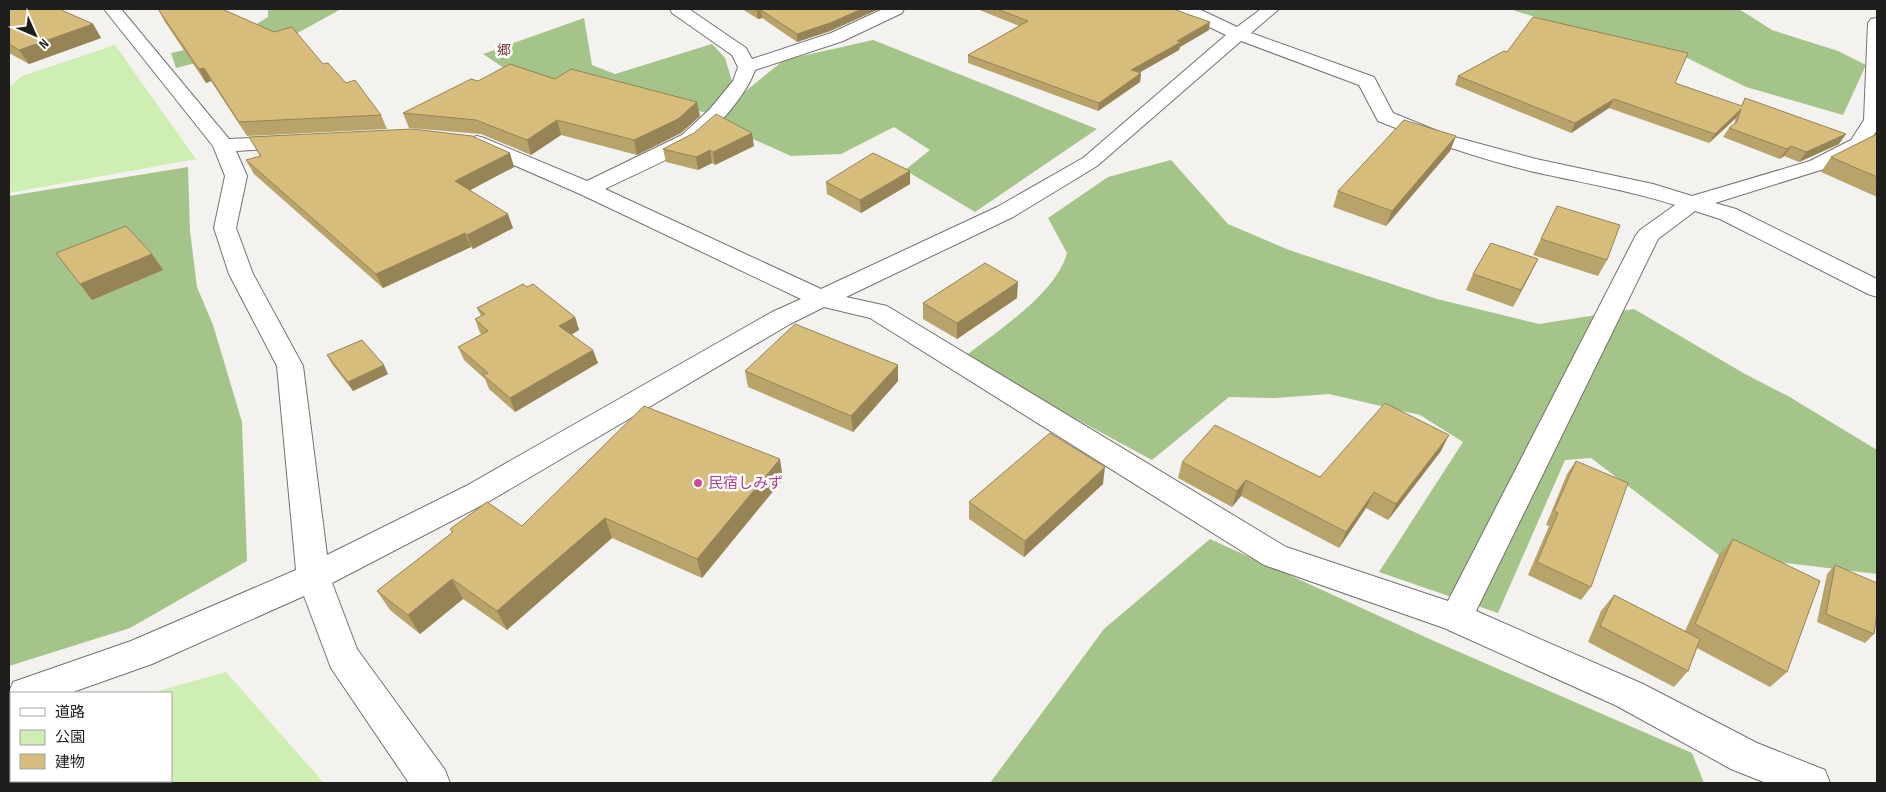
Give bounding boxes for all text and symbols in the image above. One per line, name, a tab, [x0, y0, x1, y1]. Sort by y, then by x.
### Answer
north arrow	[10, 10, 60, 60]
text: N	[35, 35, 52, 52]
district label: 郷	[497, 42, 511, 59]
place label: 民宿しみず	[708, 474, 783, 493]
marker: 民宿しみず	[692, 477, 704, 489]
legend	[10, 692, 172, 782]
text: 道路	[55, 703, 85, 722]
text: 公園	[55, 728, 85, 747]
text: 建物	[55, 753, 85, 772]

